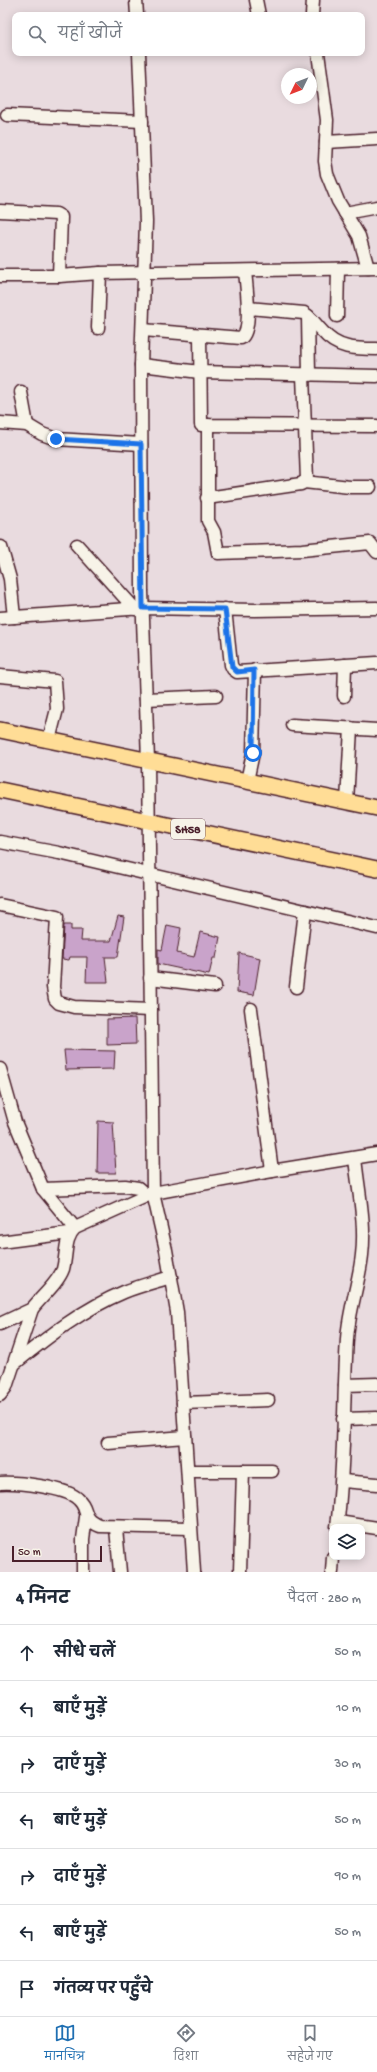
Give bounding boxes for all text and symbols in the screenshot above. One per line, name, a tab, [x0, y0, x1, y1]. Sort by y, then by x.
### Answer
search box	[12, 12, 365, 56]
icon: search	[26, 23, 48, 45]
text: यहाँ खोजें	[58, 26, 122, 44]
north arrow	[281, 68, 317, 104]
route end	[47, 430, 65, 448]
route start	[244, 744, 262, 762]
road number: SH58	[171, 819, 205, 839]
map controls	[329, 1524, 365, 1560]
button: layers	[329, 1524, 365, 1560]
scale bar	[12, 1544, 102, 1563]
text: 50 m	[18, 1547, 40, 1559]
text: 4 मिनट	[16, 1590, 69, 1610]
text: पैदल · 280 m	[288, 1592, 361, 1607]
icon: ahead	[16, 1642, 38, 1664]
text: सीधे चलें	[54, 1645, 115, 1663]
text: 50 m	[334, 1645, 361, 1660]
icon: left	[16, 1698, 38, 1720]
text: बाएँ मुड़ें	[54, 1701, 106, 1719]
text: 10 m	[336, 1701, 361, 1716]
icon: right	[16, 1754, 38, 1776]
text: दाएँ मुड़ें	[54, 1757, 106, 1775]
text: 30 m	[335, 1757, 361, 1772]
icon: left	[16, 1810, 38, 1832]
text: बाएँ मुड़ें	[54, 1813, 106, 1831]
text: 50 m	[334, 1813, 361, 1828]
icon: right	[16, 1866, 38, 1888]
text: दाएँ मुड़ें	[54, 1869, 106, 1887]
text: 90 m	[335, 1869, 361, 1884]
icon: left	[16, 1922, 38, 1944]
text: बाएँ मुड़ें	[54, 1925, 106, 1943]
text: 50 m	[334, 1925, 361, 1940]
icon: arrive	[16, 1978, 38, 2000]
text: गंतव्य पर पहुँचे	[54, 1981, 152, 1999]
tab: मानचित्र	[44, 2022, 85, 2068]
tab: दिशा	[173, 2022, 198, 2068]
tab: सहेजे गए	[287, 2022, 333, 2068]

